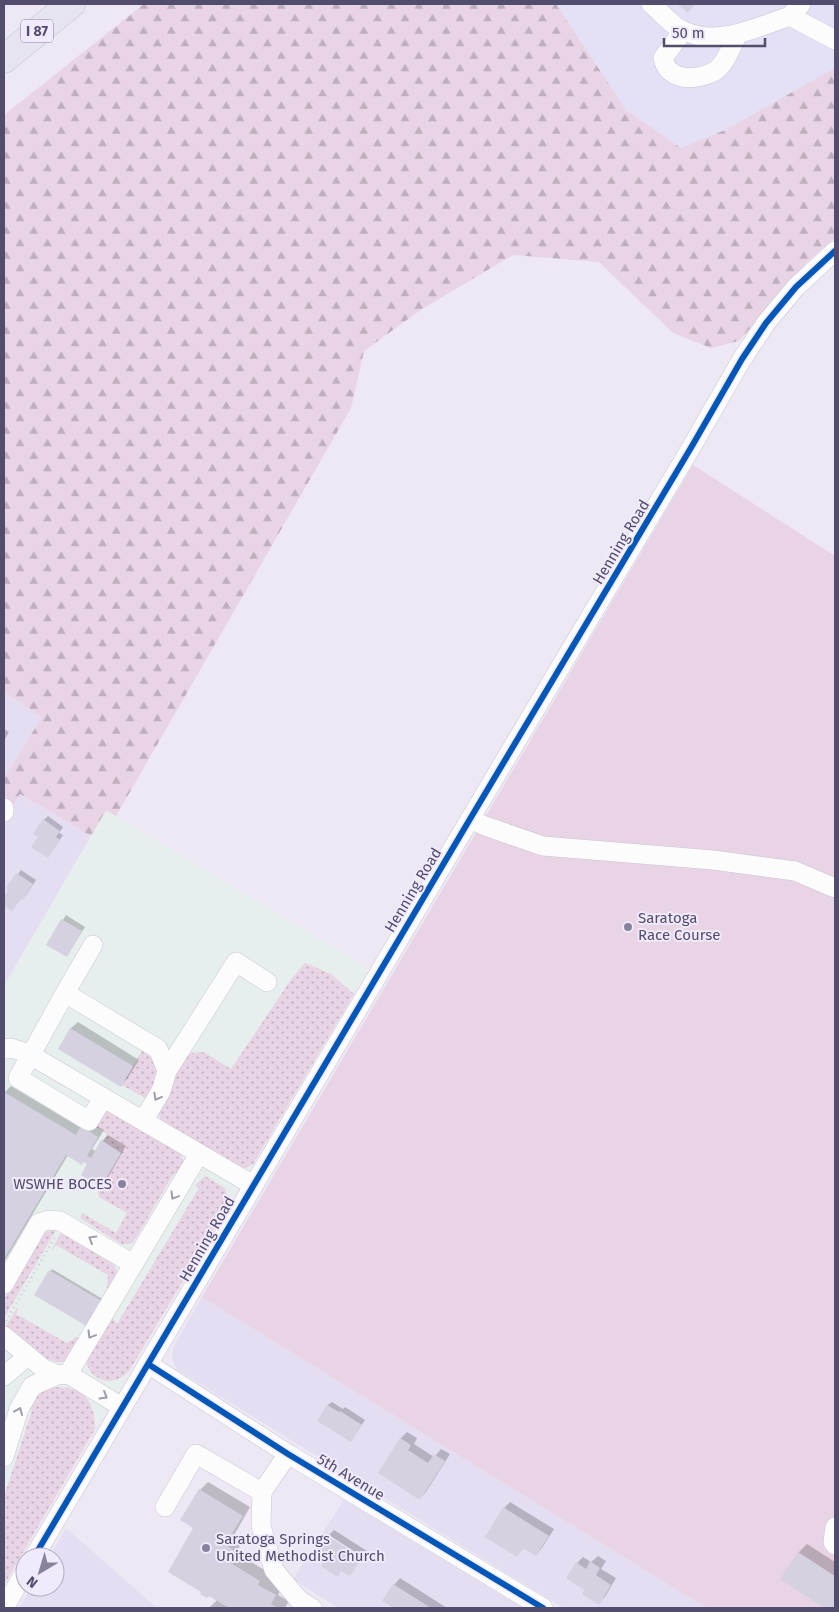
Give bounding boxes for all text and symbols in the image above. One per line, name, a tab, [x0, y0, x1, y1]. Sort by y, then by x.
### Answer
scale bar	[664, 15, 765, 47]
road number: I 87	[21, 20, 53, 42]
text: 50 m	[672, 24, 705, 42]
street label: Henning Road	[589, 497, 653, 587]
street label: Henning Road	[381, 845, 445, 935]
place label: Saratoga Race Course	[638, 909, 720, 944]
marker: Saratoga Race Course	[622, 921, 634, 933]
one-way arrow	[153, 1092, 163, 1101]
place label: WSWHE BOCES	[13, 1175, 112, 1193]
marker: WSWHE BOCES	[116, 1178, 128, 1190]
one-way arrow	[171, 1190, 181, 1199]
street label: Henning Road	[175, 1193, 239, 1285]
one-way arrow	[88, 1236, 97, 1246]
one-way arrow	[88, 1330, 98, 1339]
one-way arrow	[98, 1389, 107, 1399]
one-way arrow	[13, 1407, 23, 1416]
street label: 5th Avenue	[314, 1450, 388, 1504]
place label: Saratoga Springs United Methodist Church	[216, 1530, 385, 1565]
marker: Saratoga Springs United Methodist Church	[200, 1542, 212, 1554]
north arrow	[15, 1547, 65, 1597]
text: N	[23, 1572, 41, 1591]

